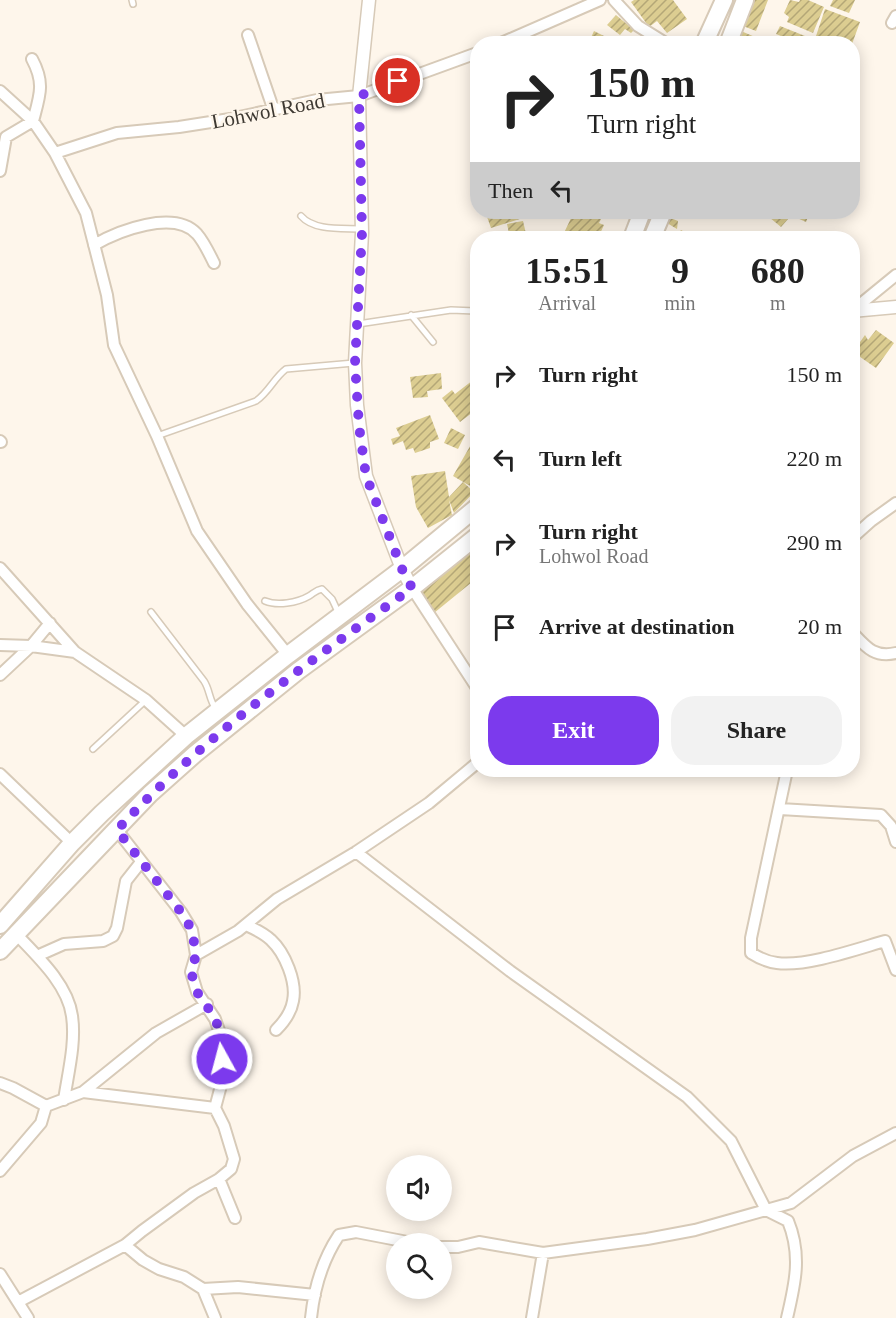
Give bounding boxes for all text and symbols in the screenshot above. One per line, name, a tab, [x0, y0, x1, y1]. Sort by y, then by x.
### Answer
pin	[372, 55, 423, 106]
icon: right	[488, 60, 566, 138]
text: 150 m	[587, 60, 696, 106]
icon: arrive	[381, 64, 414, 97]
street label: Lohwol Road	[209, 88, 327, 134]
text: Turn right	[587, 109, 696, 139]
icon: left	[545, 174, 578, 207]
text: Then	[488, 178, 533, 203]
text: 15:51	[525, 251, 609, 291]
text: 9	[671, 251, 689, 291]
text: 680	[751, 251, 805, 291]
text: Arrival	[538, 292, 596, 314]
text: min	[664, 292, 696, 314]
text: m	[770, 292, 786, 314]
icon: right	[488, 359, 521, 392]
text: Turn right	[539, 362, 638, 387]
text: 150 m	[786, 362, 842, 387]
icon: left	[488, 443, 521, 476]
text: Turn left	[539, 446, 622, 471]
text: 220 m	[786, 446, 842, 471]
text: Turn right	[539, 519, 638, 544]
icon: right	[488, 527, 521, 560]
text: 290 m	[786, 530, 842, 555]
text: Lohwol Road	[539, 545, 648, 567]
icon: arrive	[488, 611, 521, 644]
text: Arrive at destination	[539, 614, 735, 639]
text: 20 m	[797, 614, 842, 639]
button: Exit	[488, 696, 659, 765]
button: Share	[671, 696, 842, 765]
position arrow	[190, 1027, 254, 1091]
map controls	[386, 1155, 452, 1299]
button: sound	[386, 1155, 452, 1221]
button: search	[386, 1233, 452, 1299]

